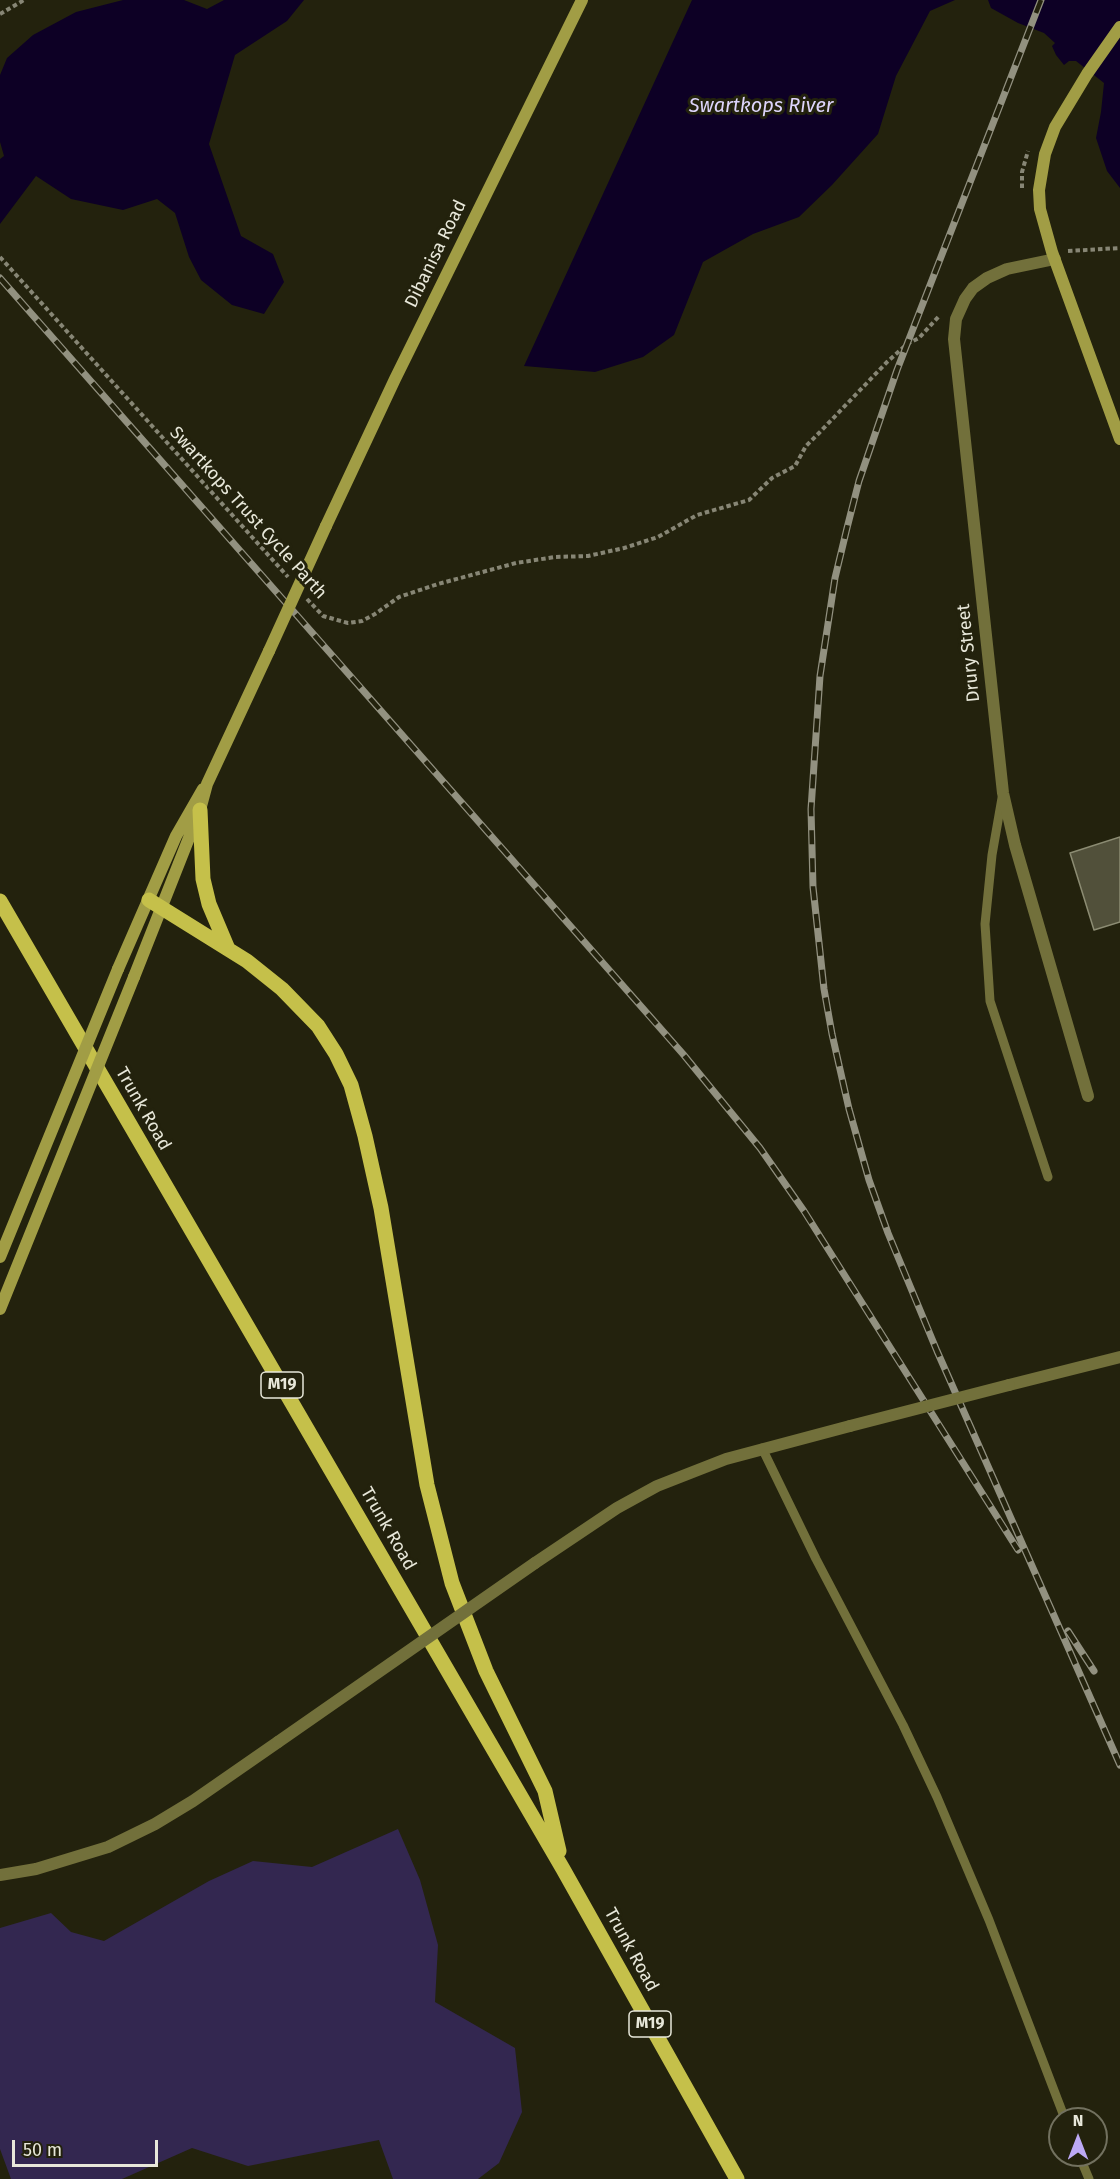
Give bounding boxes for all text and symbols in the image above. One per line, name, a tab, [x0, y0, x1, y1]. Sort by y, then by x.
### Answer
water label: Swartkops River	[689, 94, 833, 118]
street label: Dibanisa Road	[401, 197, 471, 311]
street label: Swartkops Trust Cycle Parth	[165, 422, 331, 604]
street label: Drury Street	[953, 603, 985, 703]
street label: Trunk Road	[111, 1064, 175, 1154]
road number: M19	[261, 1372, 303, 1398]
street label: Trunk Road	[356, 1484, 420, 1574]
street label: Trunk Road	[599, 1904, 663, 1996]
road number: M19	[629, 2011, 671, 2037]
north arrow	[1048, 2107, 1108, 2167]
text: N	[1073, 2111, 1083, 2130]
scale bar	[15, 2128, 160, 2166]
text: 50 m	[23, 2139, 62, 2161]

